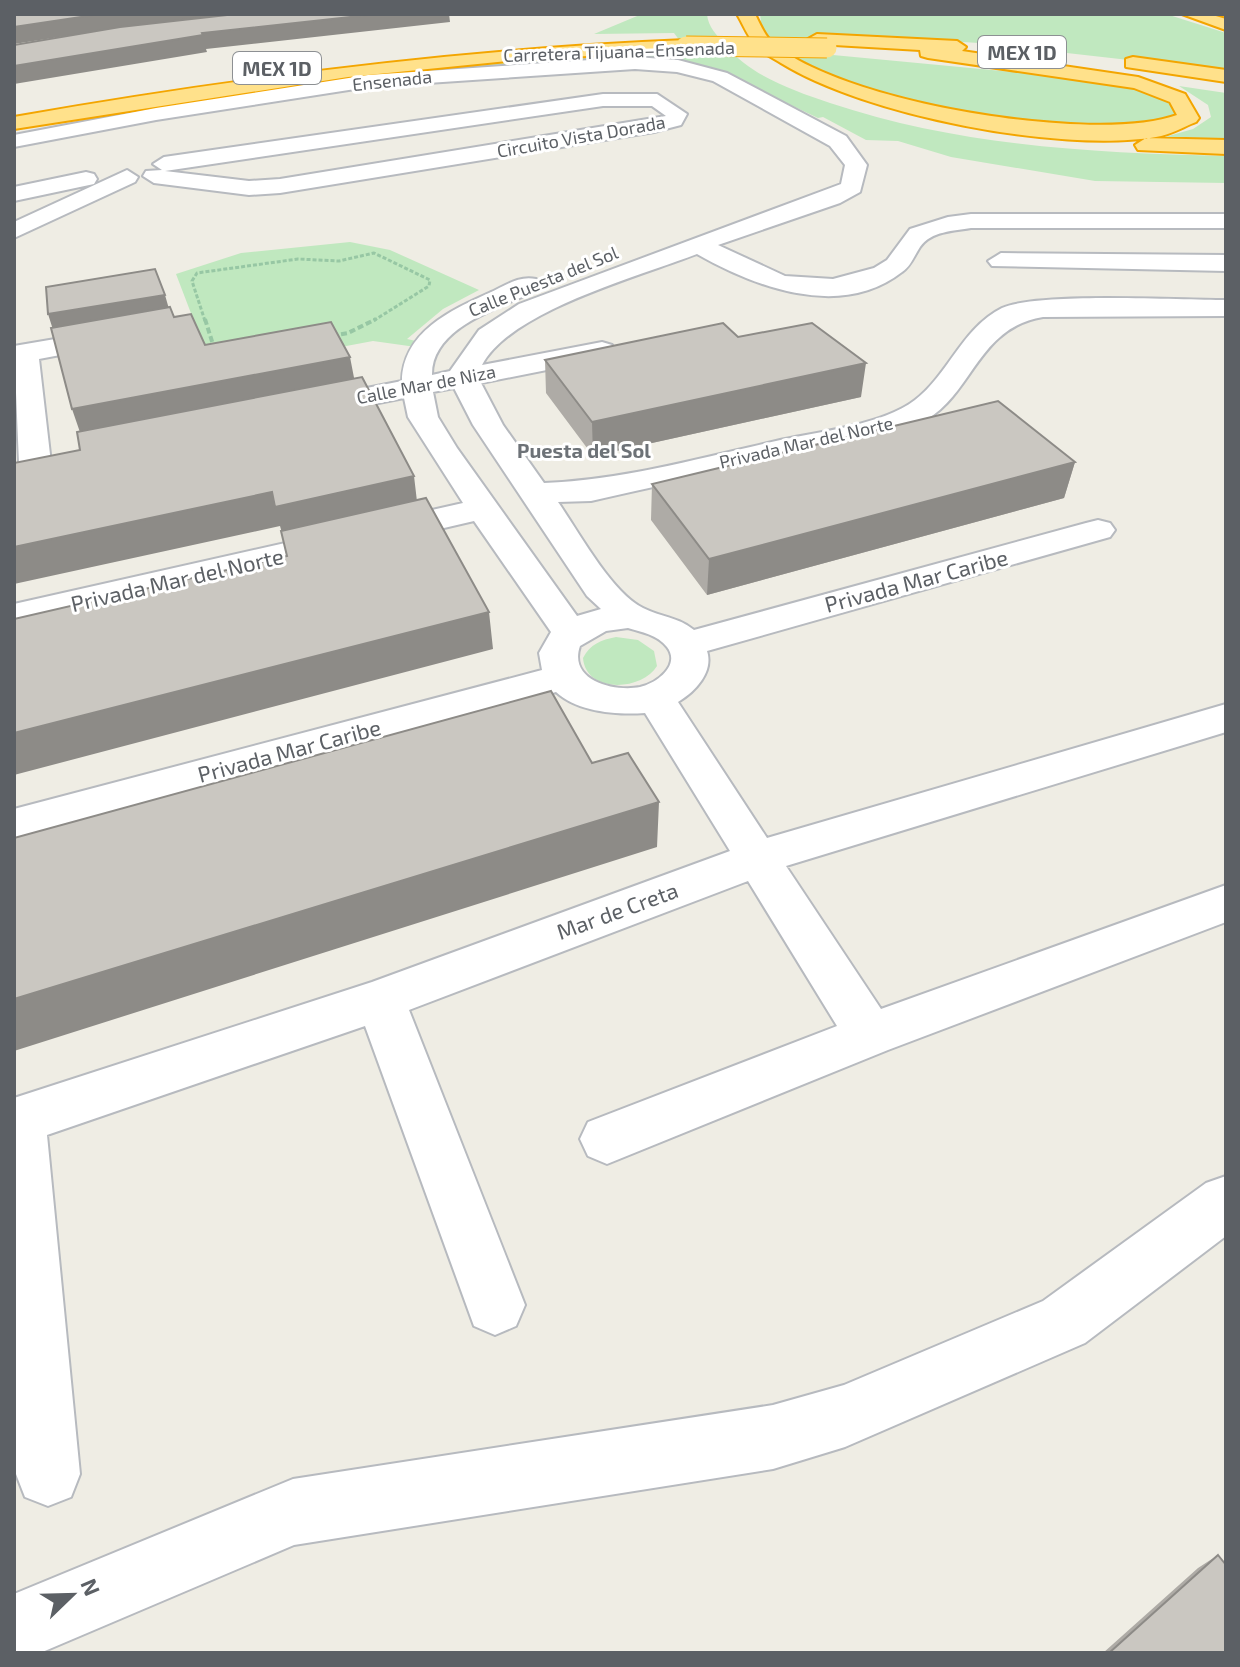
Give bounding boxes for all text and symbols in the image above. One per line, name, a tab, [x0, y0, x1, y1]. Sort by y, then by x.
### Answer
street label: Carretera Tijuana–Ensenada	[503, 36, 735, 66]
road number: MEX 1D	[978, 36, 1066, 68]
road number: MEX 1D	[233, 52, 321, 84]
street label: Ensenada	[351, 65, 433, 95]
street label: Circuito Vista Dorada	[495, 110, 667, 162]
street label: Calle Puesta del Sol	[465, 241, 622, 321]
street label: Calle Mar de Niza	[355, 360, 497, 408]
street label: Privada Mar del Norte	[717, 411, 895, 473]
district label: Puesta del Sol	[517, 438, 651, 462]
street label: Privada Mar del Norte	[68, 542, 286, 616]
street label: Privada Mar Caribe	[822, 543, 1010, 617]
street label: Privada Mar Caribe	[195, 713, 383, 787]
street label: Mar de Creta	[553, 876, 681, 944]
north arrow	[32, 1555, 112, 1635]
text: N	[76, 1574, 106, 1599]

